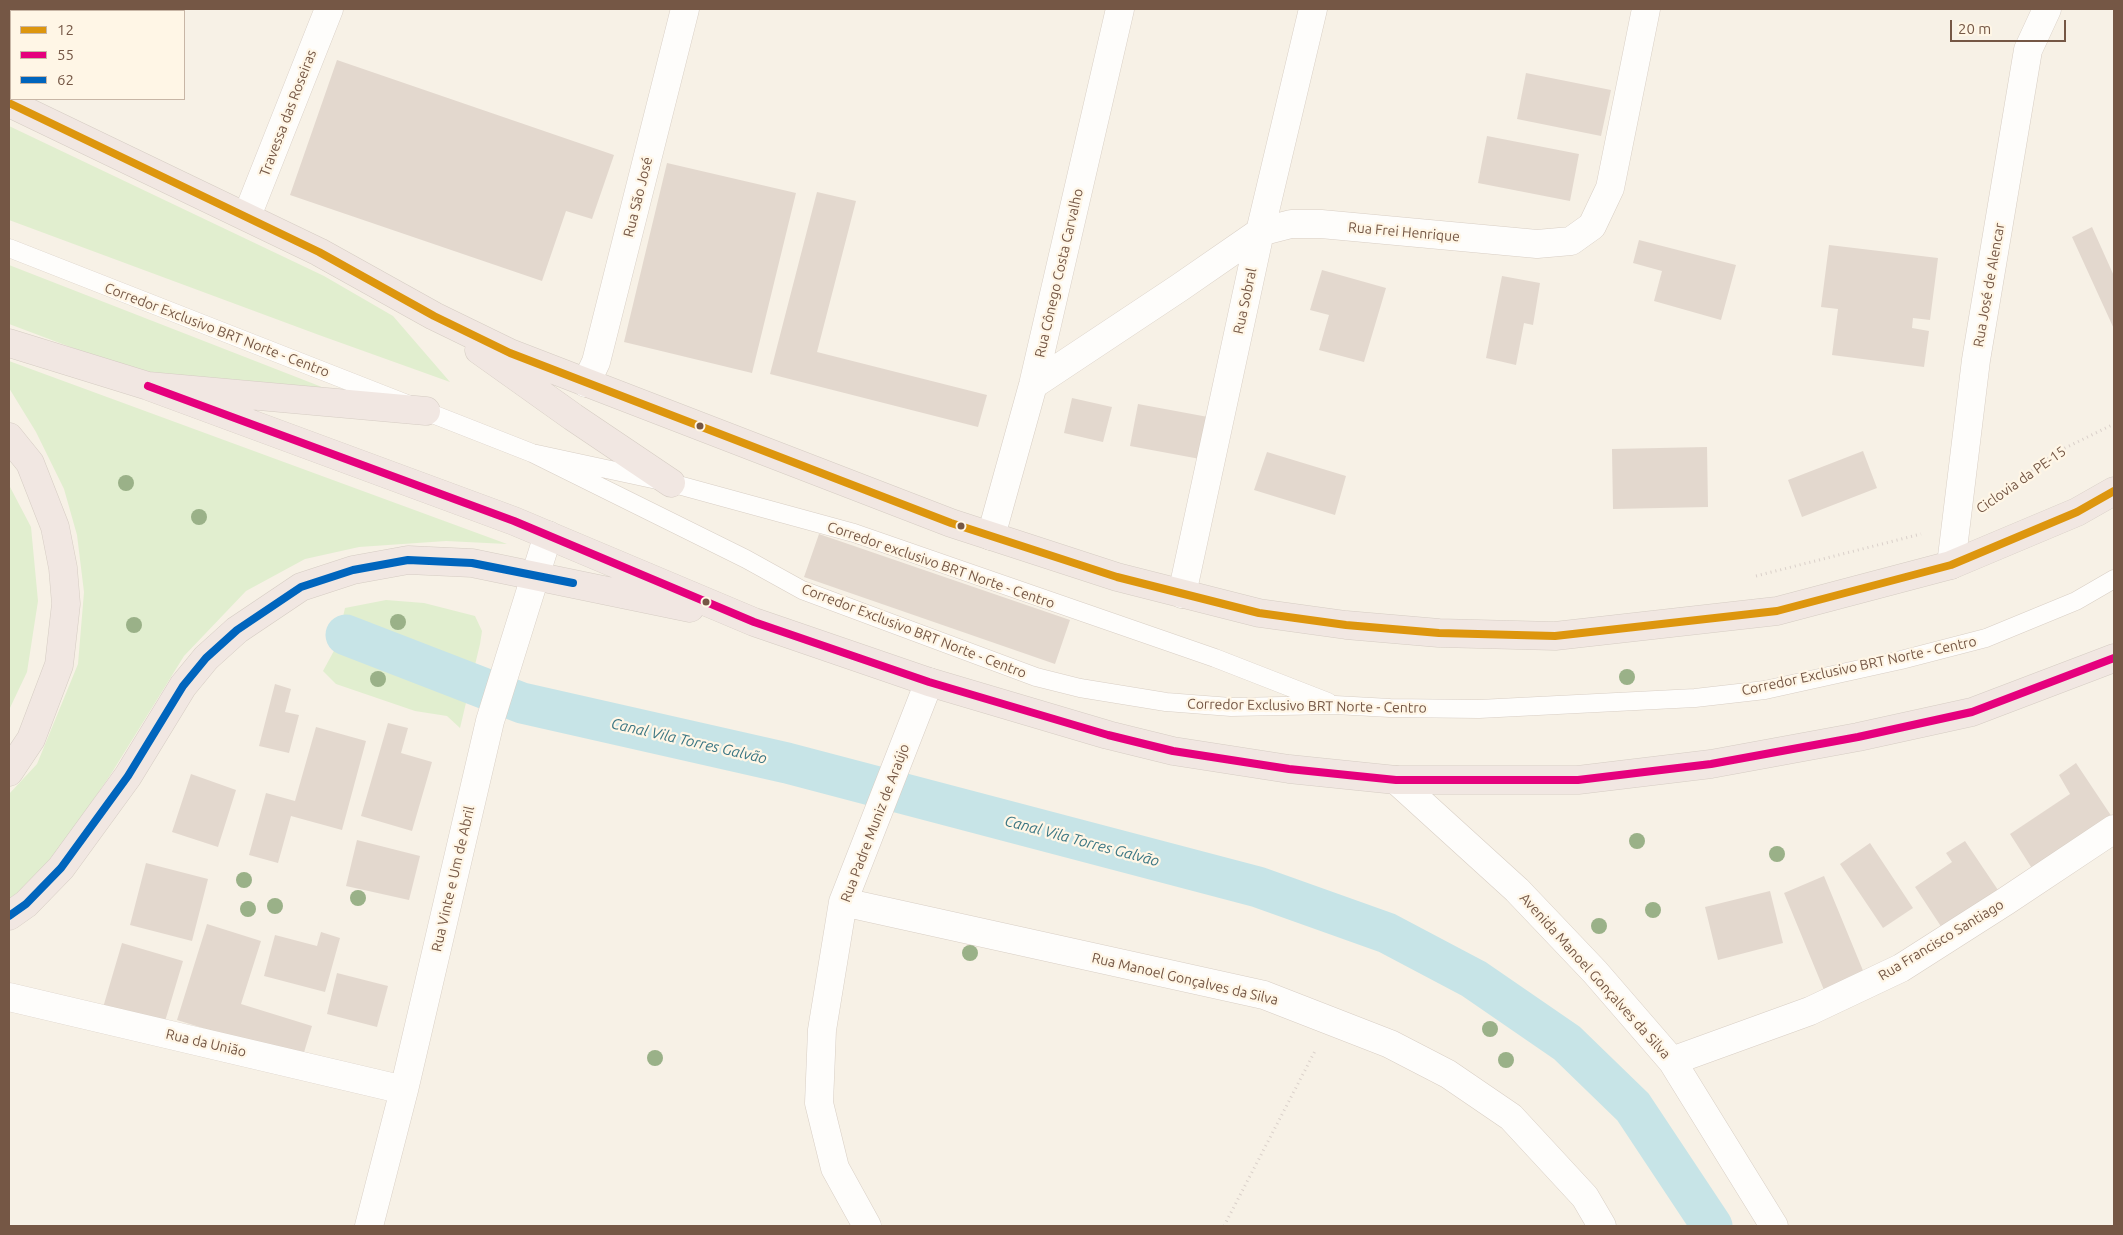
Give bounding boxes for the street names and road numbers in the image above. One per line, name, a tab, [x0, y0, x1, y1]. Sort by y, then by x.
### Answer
street label: Travessa das Roseiras	[256, 47, 320, 179]
street label: Rua São José	[620, 155, 656, 239]
street label: Rua Cônego Costa Carvalho	[1031, 187, 1087, 359]
street label: Rua Frei Henrique	[1347, 219, 1461, 245]
street label: Rua José de Alencar	[1970, 222, 2008, 348]
street label: Rua Sobral	[1230, 266, 1260, 336]
street label: Corredor Exclusivo BRT Norte - Centro	[102, 279, 332, 381]
street label: Ciclovia da PE-15	[1973, 443, 2069, 517]
street label: Corredor exclusivo BRT Norte - Centro	[825, 518, 1057, 612]
street label: Corredor Exclusivo BRT Norte - Centro	[799, 580, 1029, 682]
street label: Corredor Exclusivo BRT Norte - Centro	[1740, 633, 1978, 699]
street label: Corredor Exclusivo BRT Norte - Centro	[1187, 696, 1427, 716]
street label: Rua Padre Muniz de Araújo	[837, 741, 913, 905]
street label: Rua Vinte e Um de Abril	[428, 805, 478, 953]
street label: Avenida Manoel Gonçalves da Silva	[1516, 890, 1674, 1062]
street label: Rua Francisco Santiago	[1875, 896, 2007, 984]
street label: Rua Manoel Gonçalves da Silva	[1090, 949, 1280, 1009]
street label: Rua da União	[164, 1026, 248, 1060]

